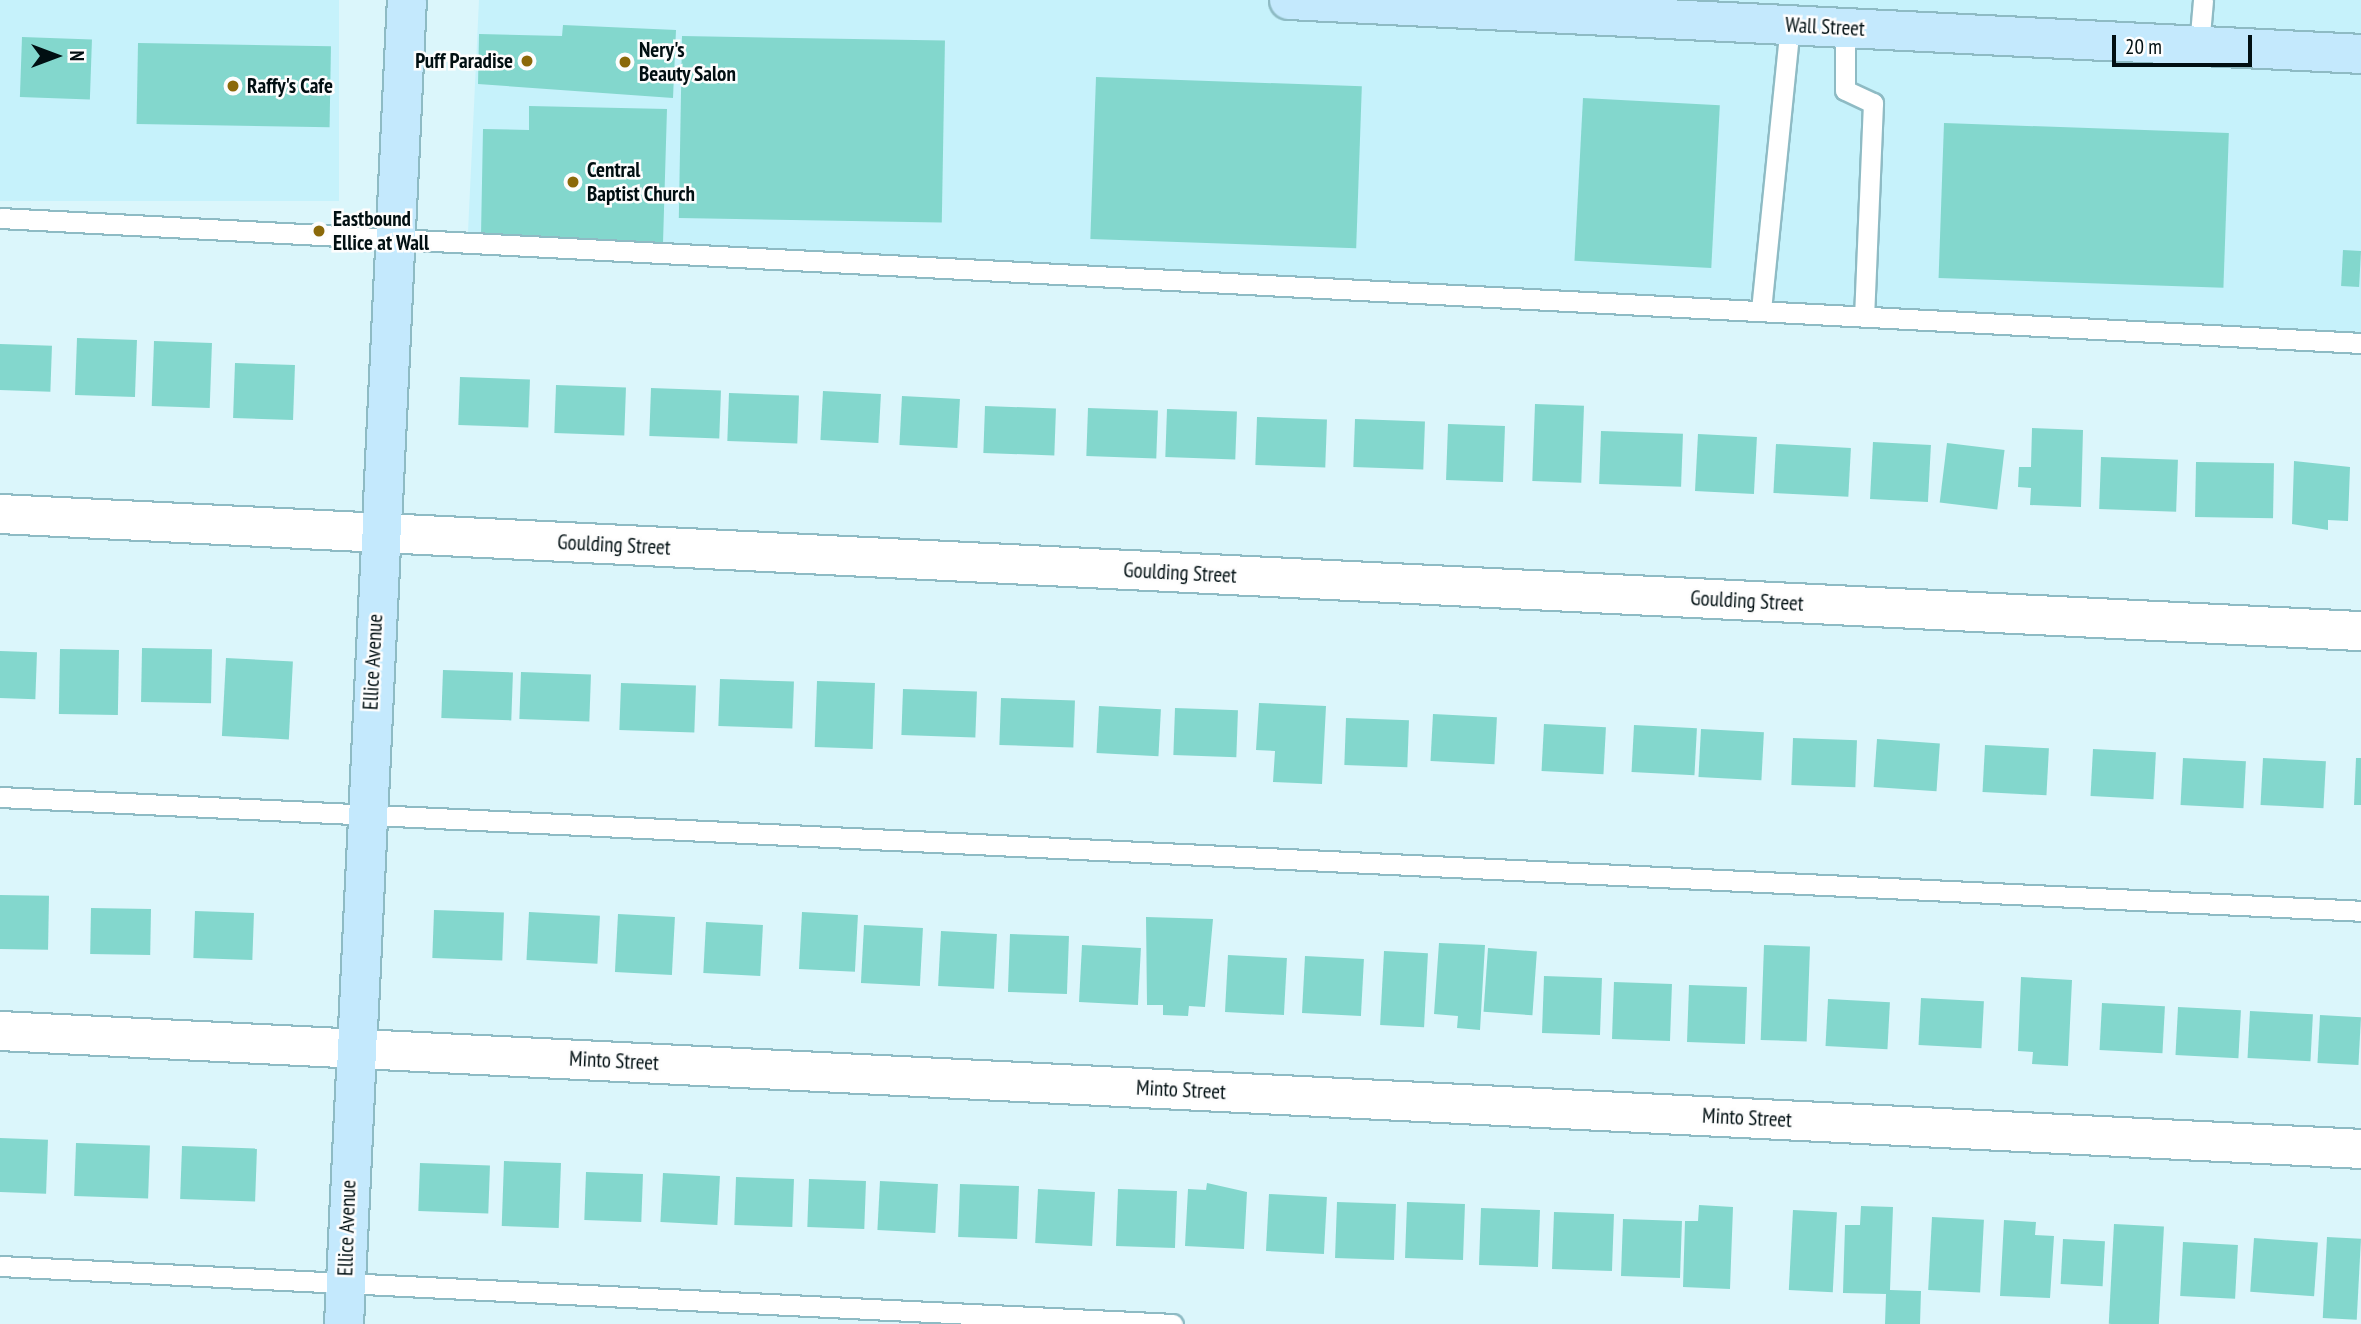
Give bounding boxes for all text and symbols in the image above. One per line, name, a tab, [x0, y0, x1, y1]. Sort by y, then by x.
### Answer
street label: Wall Street	[1785, 12, 1865, 42]
north arrow	[21, 21, 91, 91]
scale bar	[2116, 21, 2256, 65]
text: 20 m	[2125, 33, 2162, 60]
place label: Nery's Beauty Salon	[639, 37, 736, 87]
place label: Puff Paradise	[415, 48, 513, 74]
text: N	[65, 51, 89, 61]
marker: Puff Paradise	[519, 53, 535, 69]
marker: Nery's Beauty Salon	[617, 54, 633, 70]
place label: Raffy's Cafe	[247, 73, 333, 99]
marker: Raffy's Cafe	[225, 78, 241, 94]
place label: Central Baptist Church	[587, 157, 695, 207]
marker: Central Baptist Church	[565, 174, 581, 190]
place label: Eastbound Ellice at Wall	[333, 206, 429, 256]
marker: Eastbound Ellice at Wall	[311, 223, 327, 239]
street label: Goulding Street	[557, 529, 671, 561]
street label: Goulding Street	[1123, 557, 1237, 589]
street label: Goulding Street	[1690, 585, 1804, 617]
street label: Ellice Avenue	[358, 613, 388, 711]
street label: Minto Street	[569, 1046, 659, 1076]
street label: Minto Street	[1136, 1075, 1226, 1105]
street label: Minto Street	[1702, 1103, 1792, 1133]
street label: Ellice Avenue	[333, 1179, 361, 1277]

